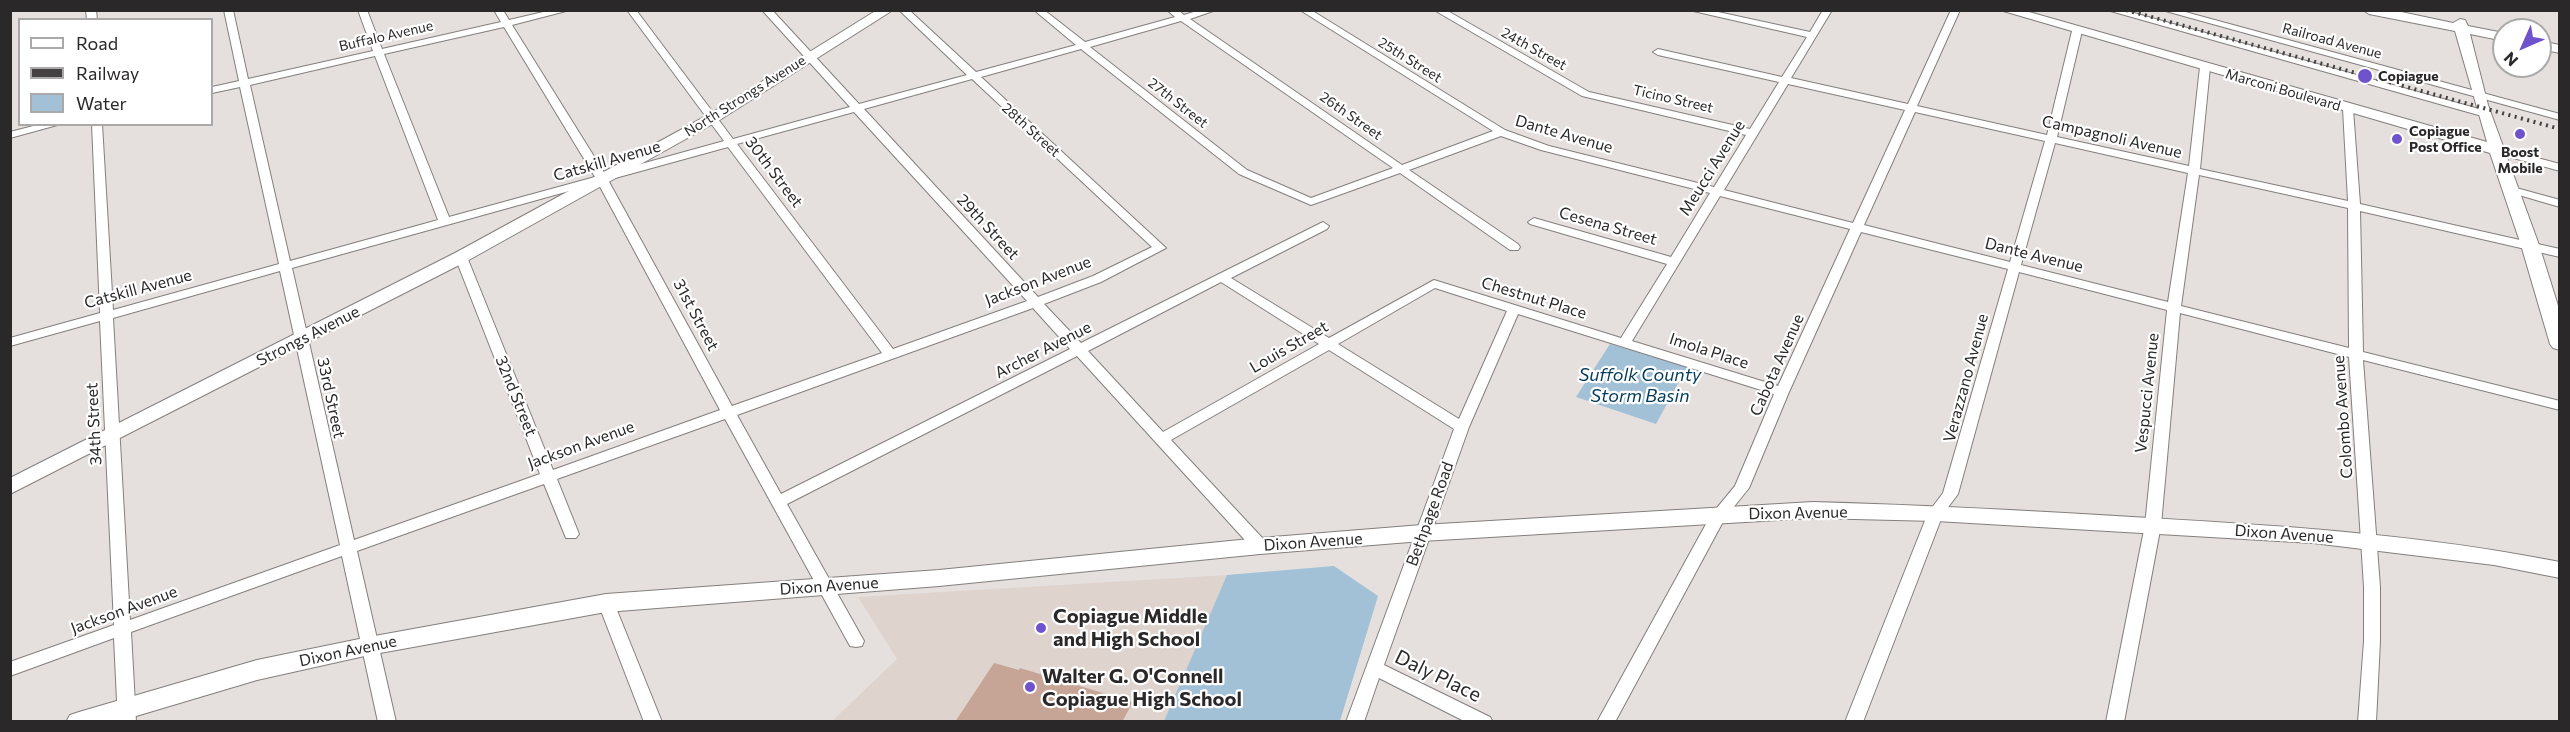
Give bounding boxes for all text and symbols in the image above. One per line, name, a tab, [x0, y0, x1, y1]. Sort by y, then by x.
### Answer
street label: Buffalo Avenue	[337, 17, 435, 55]
legend	[18, 18, 213, 126]
north arrow	[2492, 18, 2552, 78]
street label: Railroad Avenue	[2280, 20, 2384, 62]
street label: 24th Street	[1498, 24, 1570, 74]
text: Road	[76, 32, 118, 54]
street label: 25th Street	[1375, 34, 1445, 86]
text: N	[2499, 49, 2521, 71]
street label: North Strongs Avenue	[681, 52, 809, 140]
text: Railway	[76, 62, 139, 84]
street label: Marconi Boulevard	[2223, 65, 2343, 115]
marker: Copiague	[2356, 67, 2374, 85]
place label: Copiague	[2378, 68, 2439, 84]
street label: 27th Street	[1145, 74, 1211, 132]
street label: Ticino Street	[1631, 82, 1715, 116]
street label: 26th Street	[1317, 88, 1385, 144]
text: Water	[76, 92, 127, 114]
street label: 28th Street	[999, 100, 1063, 160]
street label: Dante Avenue	[1513, 111, 1615, 157]
street label: Campagnoli Avenue	[2040, 112, 2184, 162]
street label: Meucci Avenue	[1675, 117, 1749, 219]
place label: Copiague Post Office	[2409, 123, 2482, 156]
marker: Boost Mobile	[2513, 127, 2527, 141]
marker: Copiague Post Office	[2390, 132, 2404, 146]
street label: 30th Street	[741, 133, 807, 211]
street label: Catskill Avenue	[551, 137, 663, 185]
place label: Boost Mobile	[2497, 144, 2543, 176]
street label: 29th Street	[953, 190, 1023, 264]
street label: Cesena Street	[1557, 203, 1659, 249]
street label: Dante Avenue	[1983, 234, 2085, 276]
street label: Jackson Avenue	[982, 252, 1094, 310]
street label: Catskill Avenue	[82, 265, 194, 313]
street label: Chestnut Place	[1479, 273, 1589, 323]
street label: 31st Street	[669, 276, 723, 354]
street label: Strongs Avenue	[253, 302, 363, 370]
street label: Cabota Avenue	[1746, 311, 1808, 419]
street label: Verazzano Avenue	[1940, 312, 1992, 444]
street label: Louis Street	[1246, 317, 1332, 377]
street label: Archer Avenue	[992, 318, 1094, 382]
street label: Imola Place	[1667, 329, 1751, 373]
street label: Vespucci Avenue	[2131, 332, 2163, 454]
street label: 32nd Street	[491, 353, 541, 439]
street label: Colombo Avenue	[2329, 355, 2357, 479]
street label: 33rd Street	[313, 356, 349, 440]
water label: Suffolk County Storm Basin	[1579, 364, 1701, 406]
street label: 34th Street	[82, 382, 106, 466]
street label: Jackson Avenue	[525, 417, 637, 473]
street label: Bethpage Road	[1402, 459, 1458, 569]
street label: Dixon Avenue	[1748, 503, 1848, 523]
street label: Dixon Avenue	[2234, 521, 2334, 547]
street label: Dixon Avenue	[1263, 529, 1363, 555]
street label: Dixon Avenue	[779, 573, 879, 599]
street label: Jackson Avenue	[68, 582, 180, 638]
place label: Copiague Middle and High School	[1053, 604, 1208, 651]
marker: Copiague Middle and High School	[1034, 621, 1048, 635]
street label: Dixon Avenue	[298, 631, 398, 671]
street label: Daly Place	[1391, 645, 1485, 707]
place label: Walter G. O'Connell Copiague High School	[1042, 664, 1242, 711]
marker: Walter G. O'Connell Copiague High School	[1023, 680, 1037, 694]

